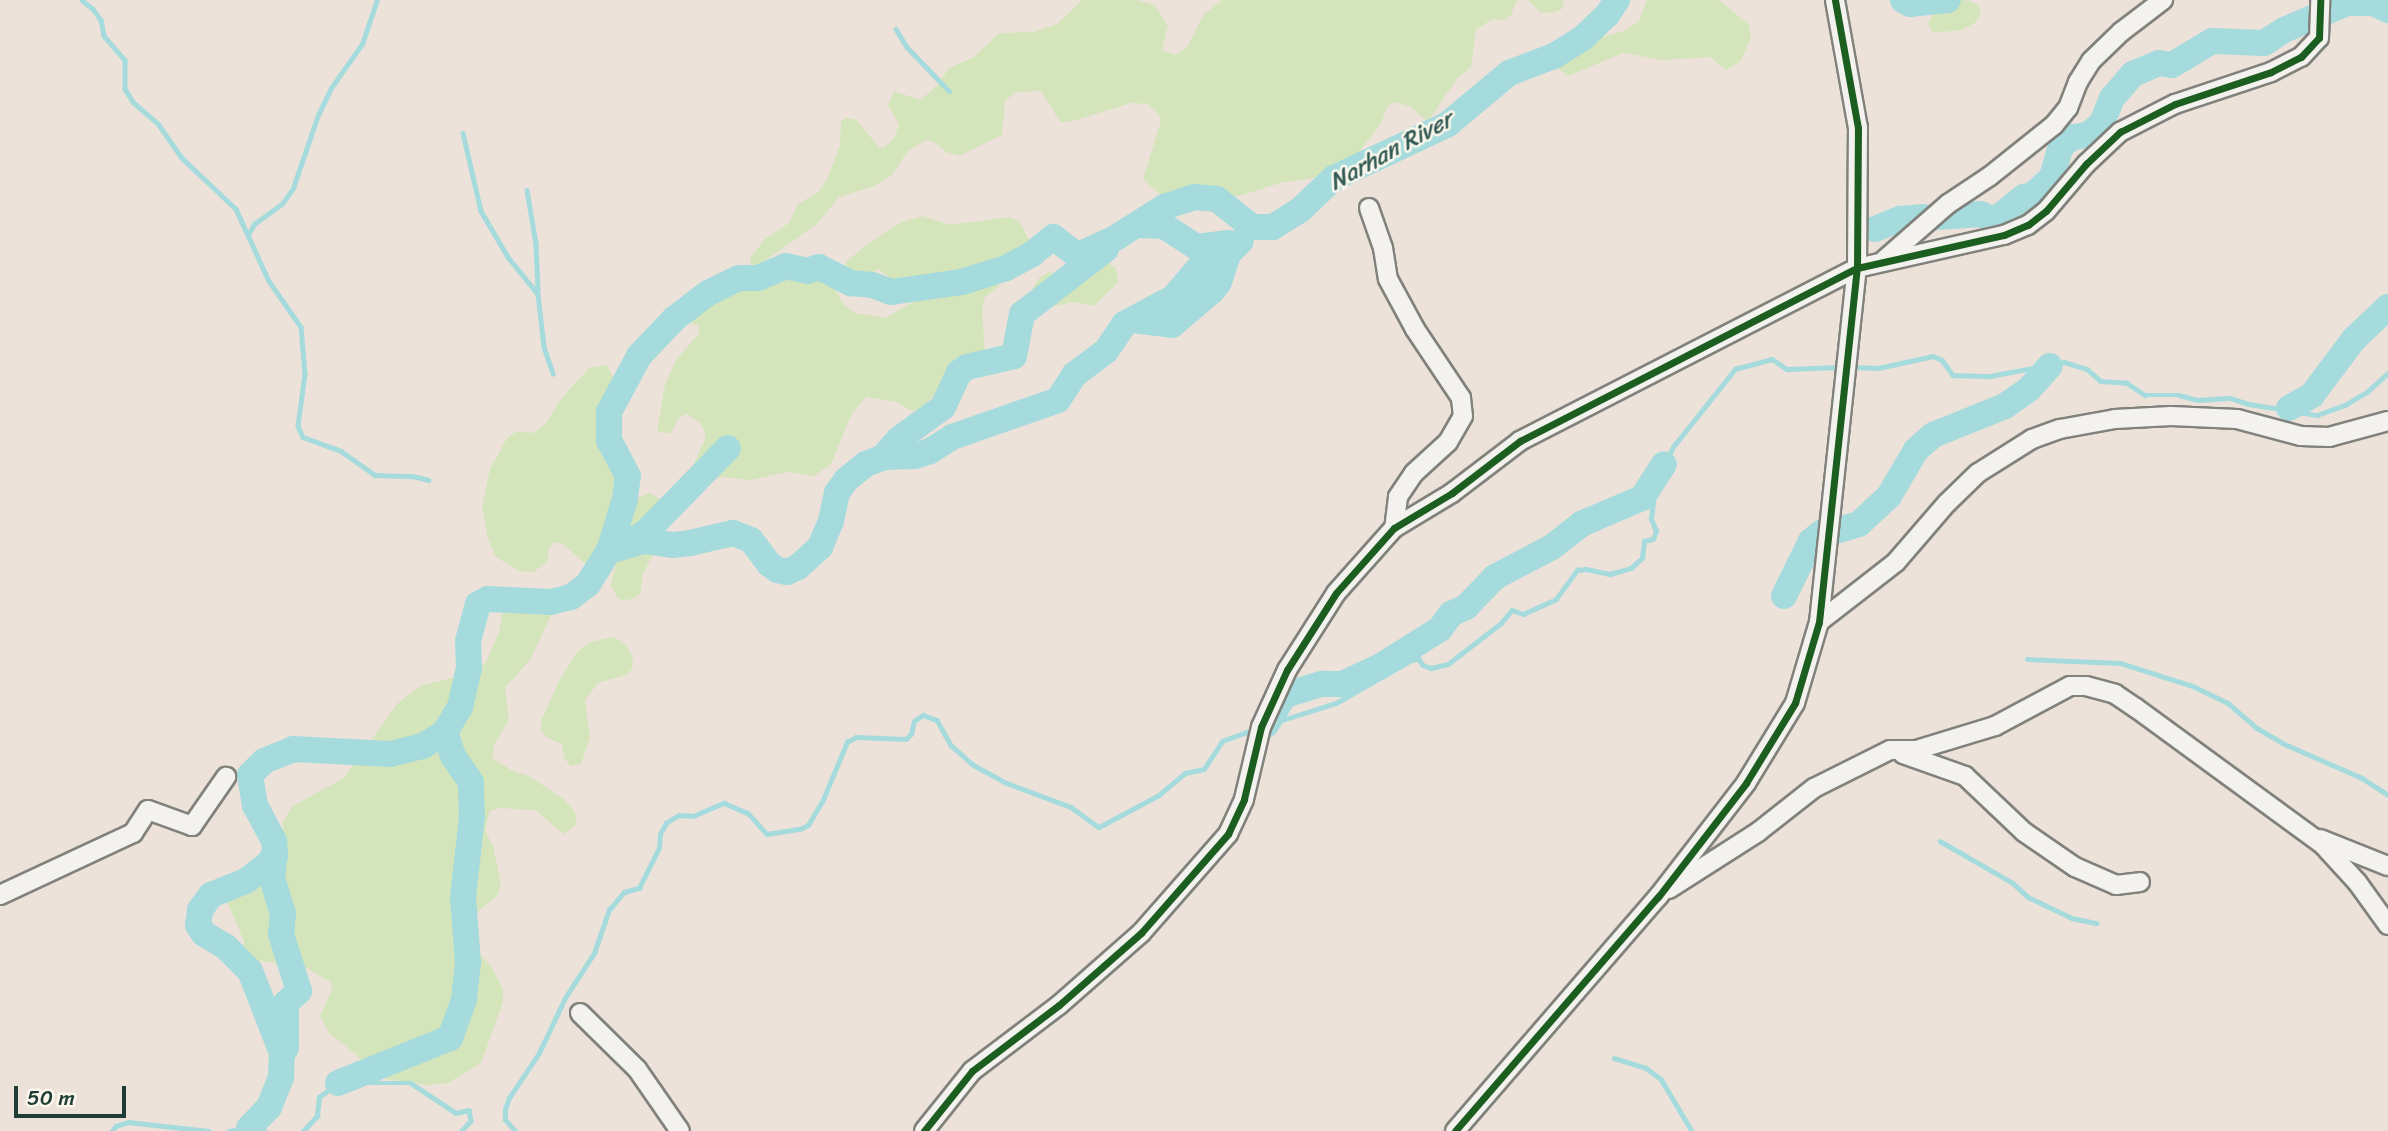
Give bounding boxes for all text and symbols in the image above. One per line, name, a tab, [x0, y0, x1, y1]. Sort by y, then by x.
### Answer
water label: Narhan River	[1324, 105, 1458, 197]
scale bar	[18, 1072, 130, 1116]
text: 50 m	[27, 1079, 75, 1117]

